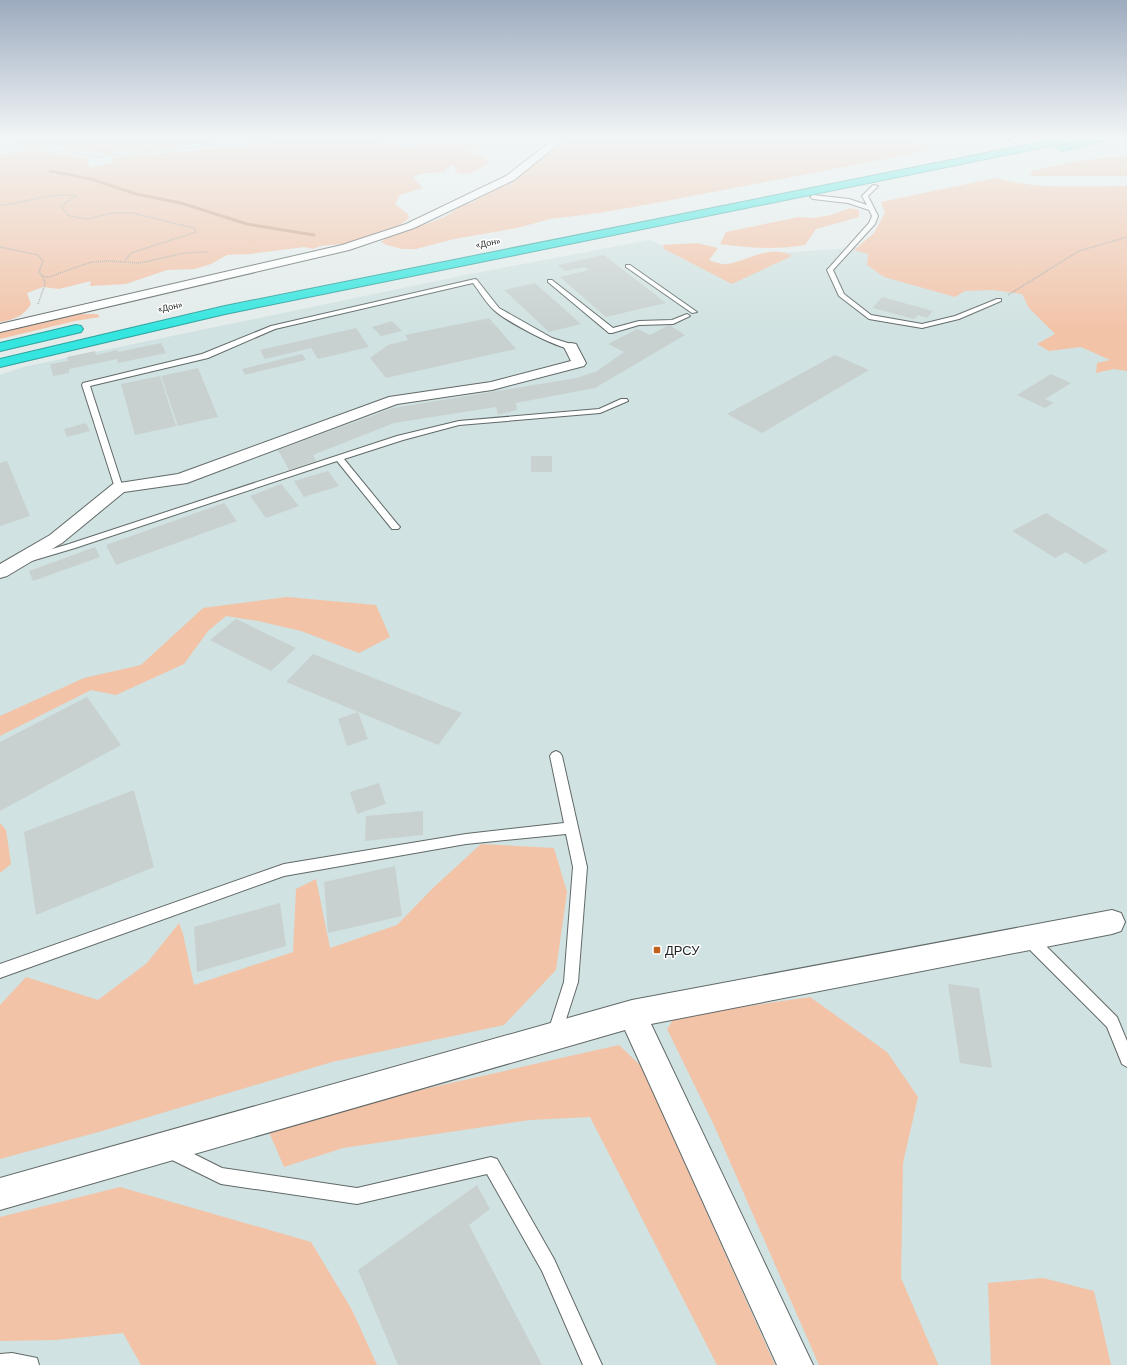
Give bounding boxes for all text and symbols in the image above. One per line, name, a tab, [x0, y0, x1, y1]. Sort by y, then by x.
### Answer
street label: «Дон»	[475, 236, 501, 250]
street label: «Дон»	[157, 300, 183, 314]
place label: ДРСУ	[665, 943, 700, 958]
marker: ДРСУ	[652, 945, 662, 955]

